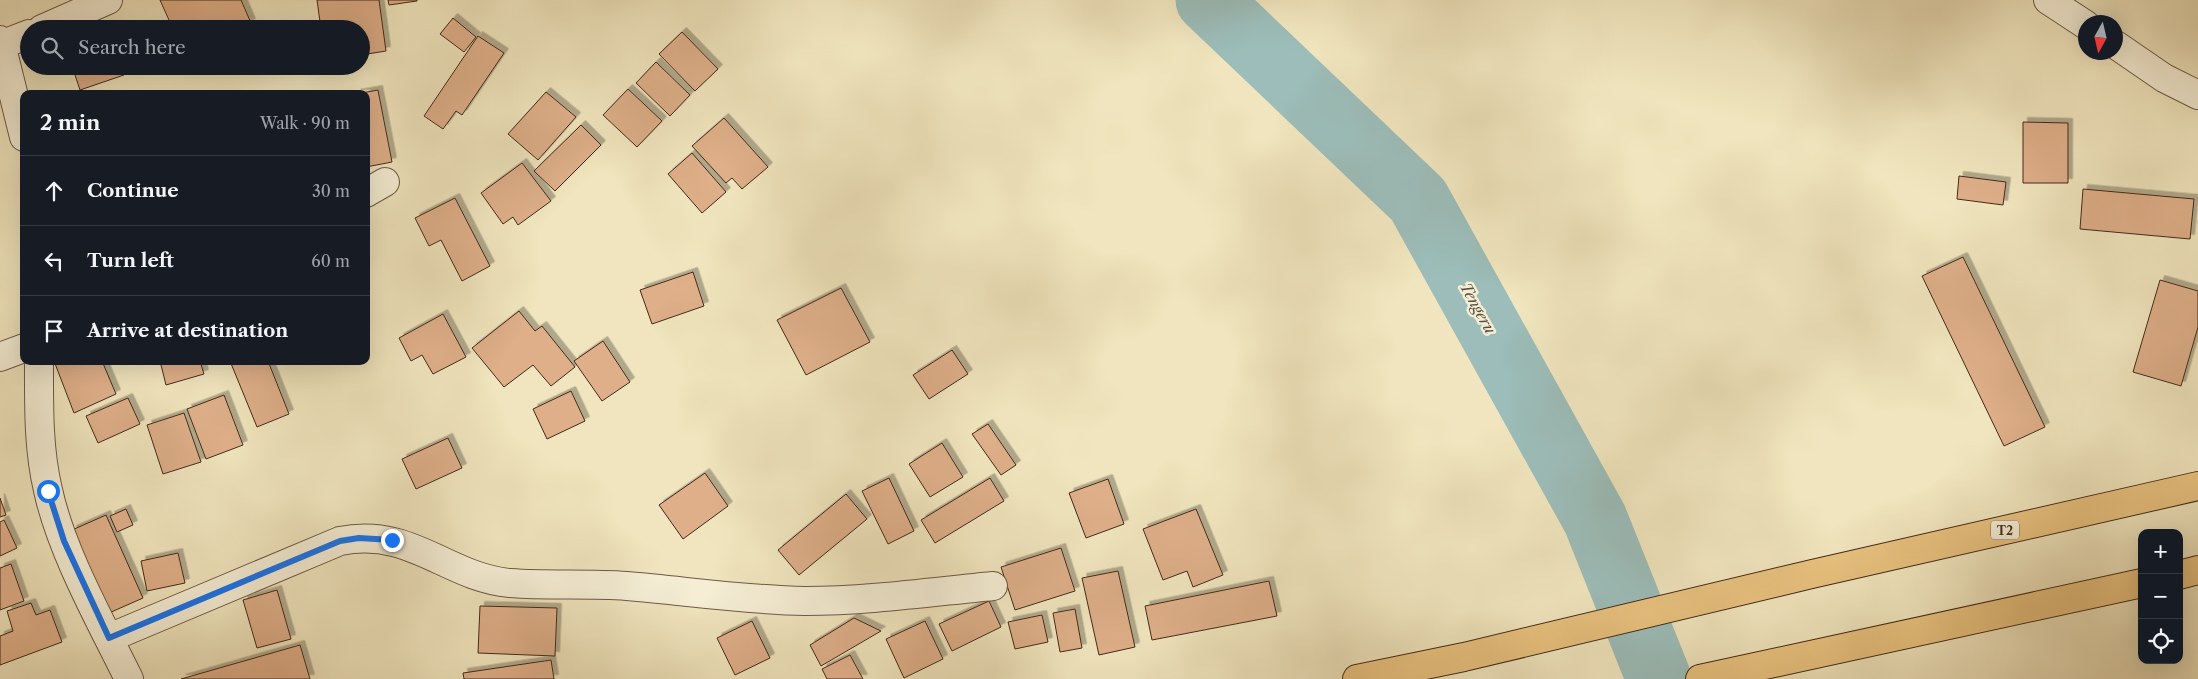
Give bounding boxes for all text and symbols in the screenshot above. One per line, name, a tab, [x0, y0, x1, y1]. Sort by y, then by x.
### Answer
north arrow	[2078, 15, 2123, 60]
search box	[20, 20, 370, 75]
icon: search	[38, 34, 66, 62]
text: Search here	[78, 36, 186, 59]
text: 2 min	[40, 110, 100, 135]
text: Walk · 90 m	[260, 113, 350, 133]
icon: ahead	[40, 177, 68, 205]
text: Continue	[87, 179, 179, 202]
text: 30 m	[312, 181, 350, 201]
icon: left	[40, 247, 68, 275]
text: Turn left	[87, 249, 174, 272]
text: 60 m	[311, 251, 350, 271]
water label: Tengeru	[1456, 279, 1500, 337]
icon: arrive	[40, 317, 68, 345]
text: Arrive at destination	[87, 319, 288, 342]
route start	[37, 480, 60, 503]
road number: T2	[1991, 520, 2019, 540]
route end	[381, 529, 404, 552]
map controls	[2138, 529, 2183, 664]
button: +	[2138, 529, 2183, 574]
button: −	[2138, 574, 2183, 619]
button: locate	[2138, 619, 2183, 664]

